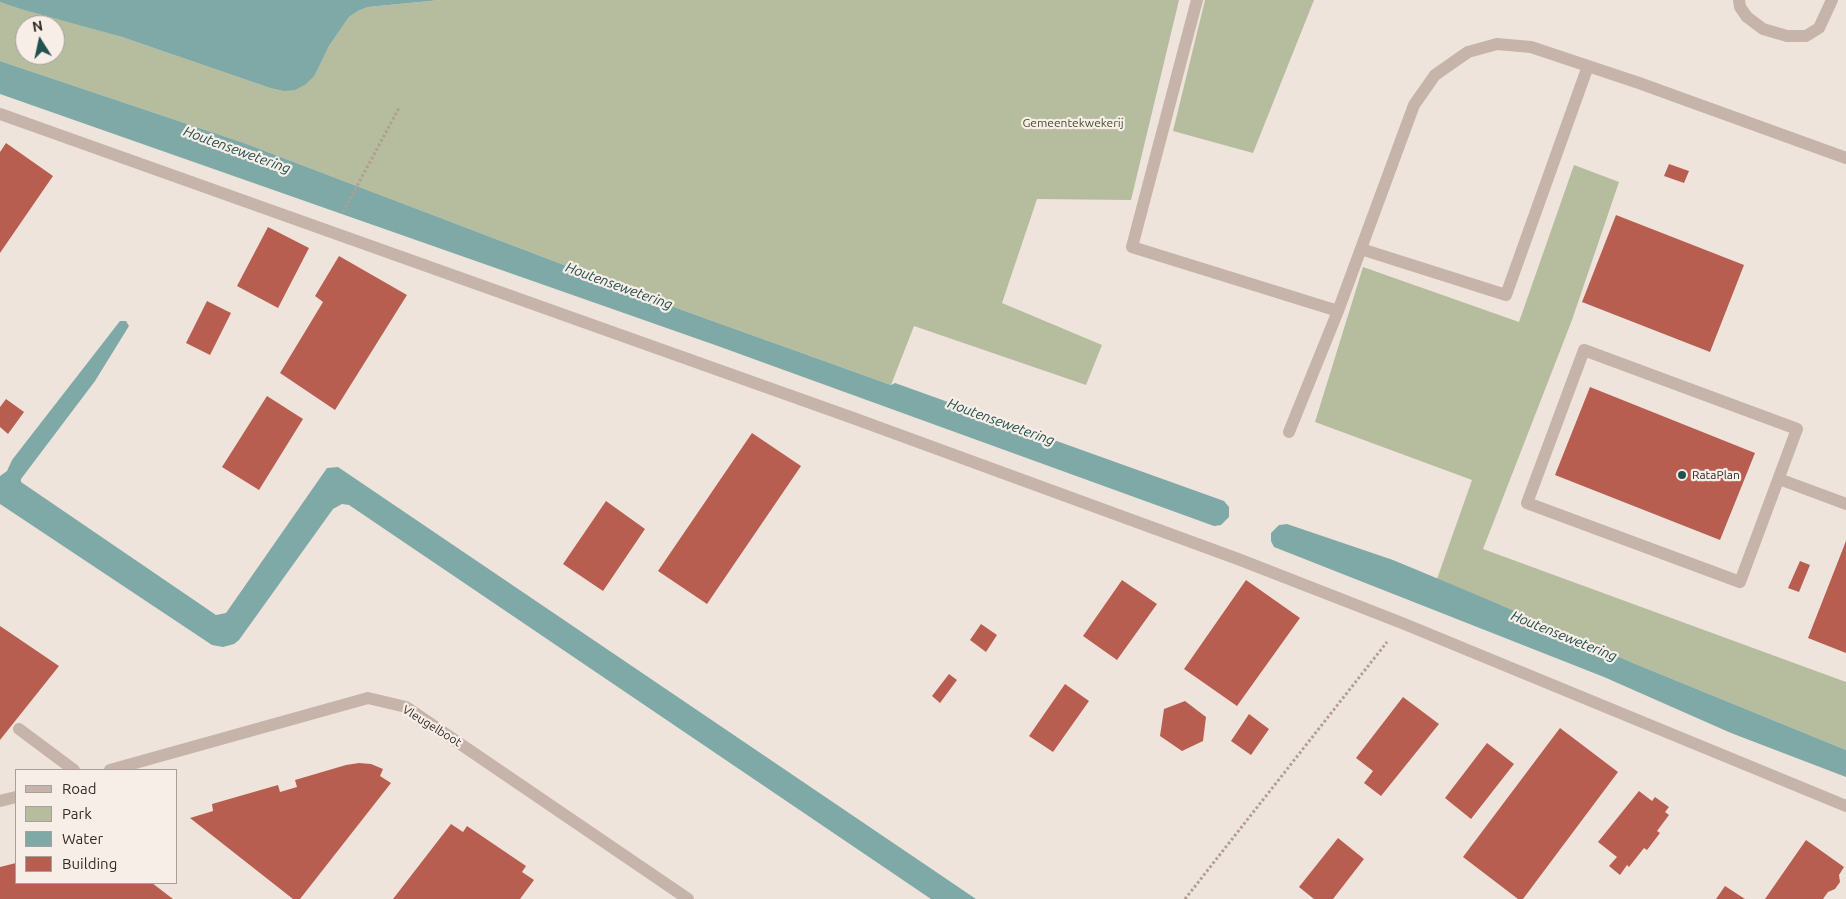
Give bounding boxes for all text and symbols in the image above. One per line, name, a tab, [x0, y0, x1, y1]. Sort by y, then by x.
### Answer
north arrow	[15, 15, 65, 65]
text: N	[31, 17, 44, 35]
park label: Gemeentekwekerij	[1022, 116, 1124, 130]
water label: Houtensewetering	[181, 123, 293, 177]
water label: Houtensewetering	[563, 259, 675, 313]
water label: Houtensewetering	[945, 395, 1057, 449]
place label: RataPlan	[1692, 468, 1740, 482]
marker: RataPlan	[1676, 469, 1688, 481]
water label: Houtensewetering	[1509, 607, 1619, 665]
street label: Vleugelboot	[400, 702, 464, 750]
legend	[15, 769, 178, 884]
text: Road	[62, 780, 97, 797]
text: Park	[62, 805, 92, 822]
text: Water	[62, 830, 103, 847]
text: Building	[62, 855, 117, 872]

